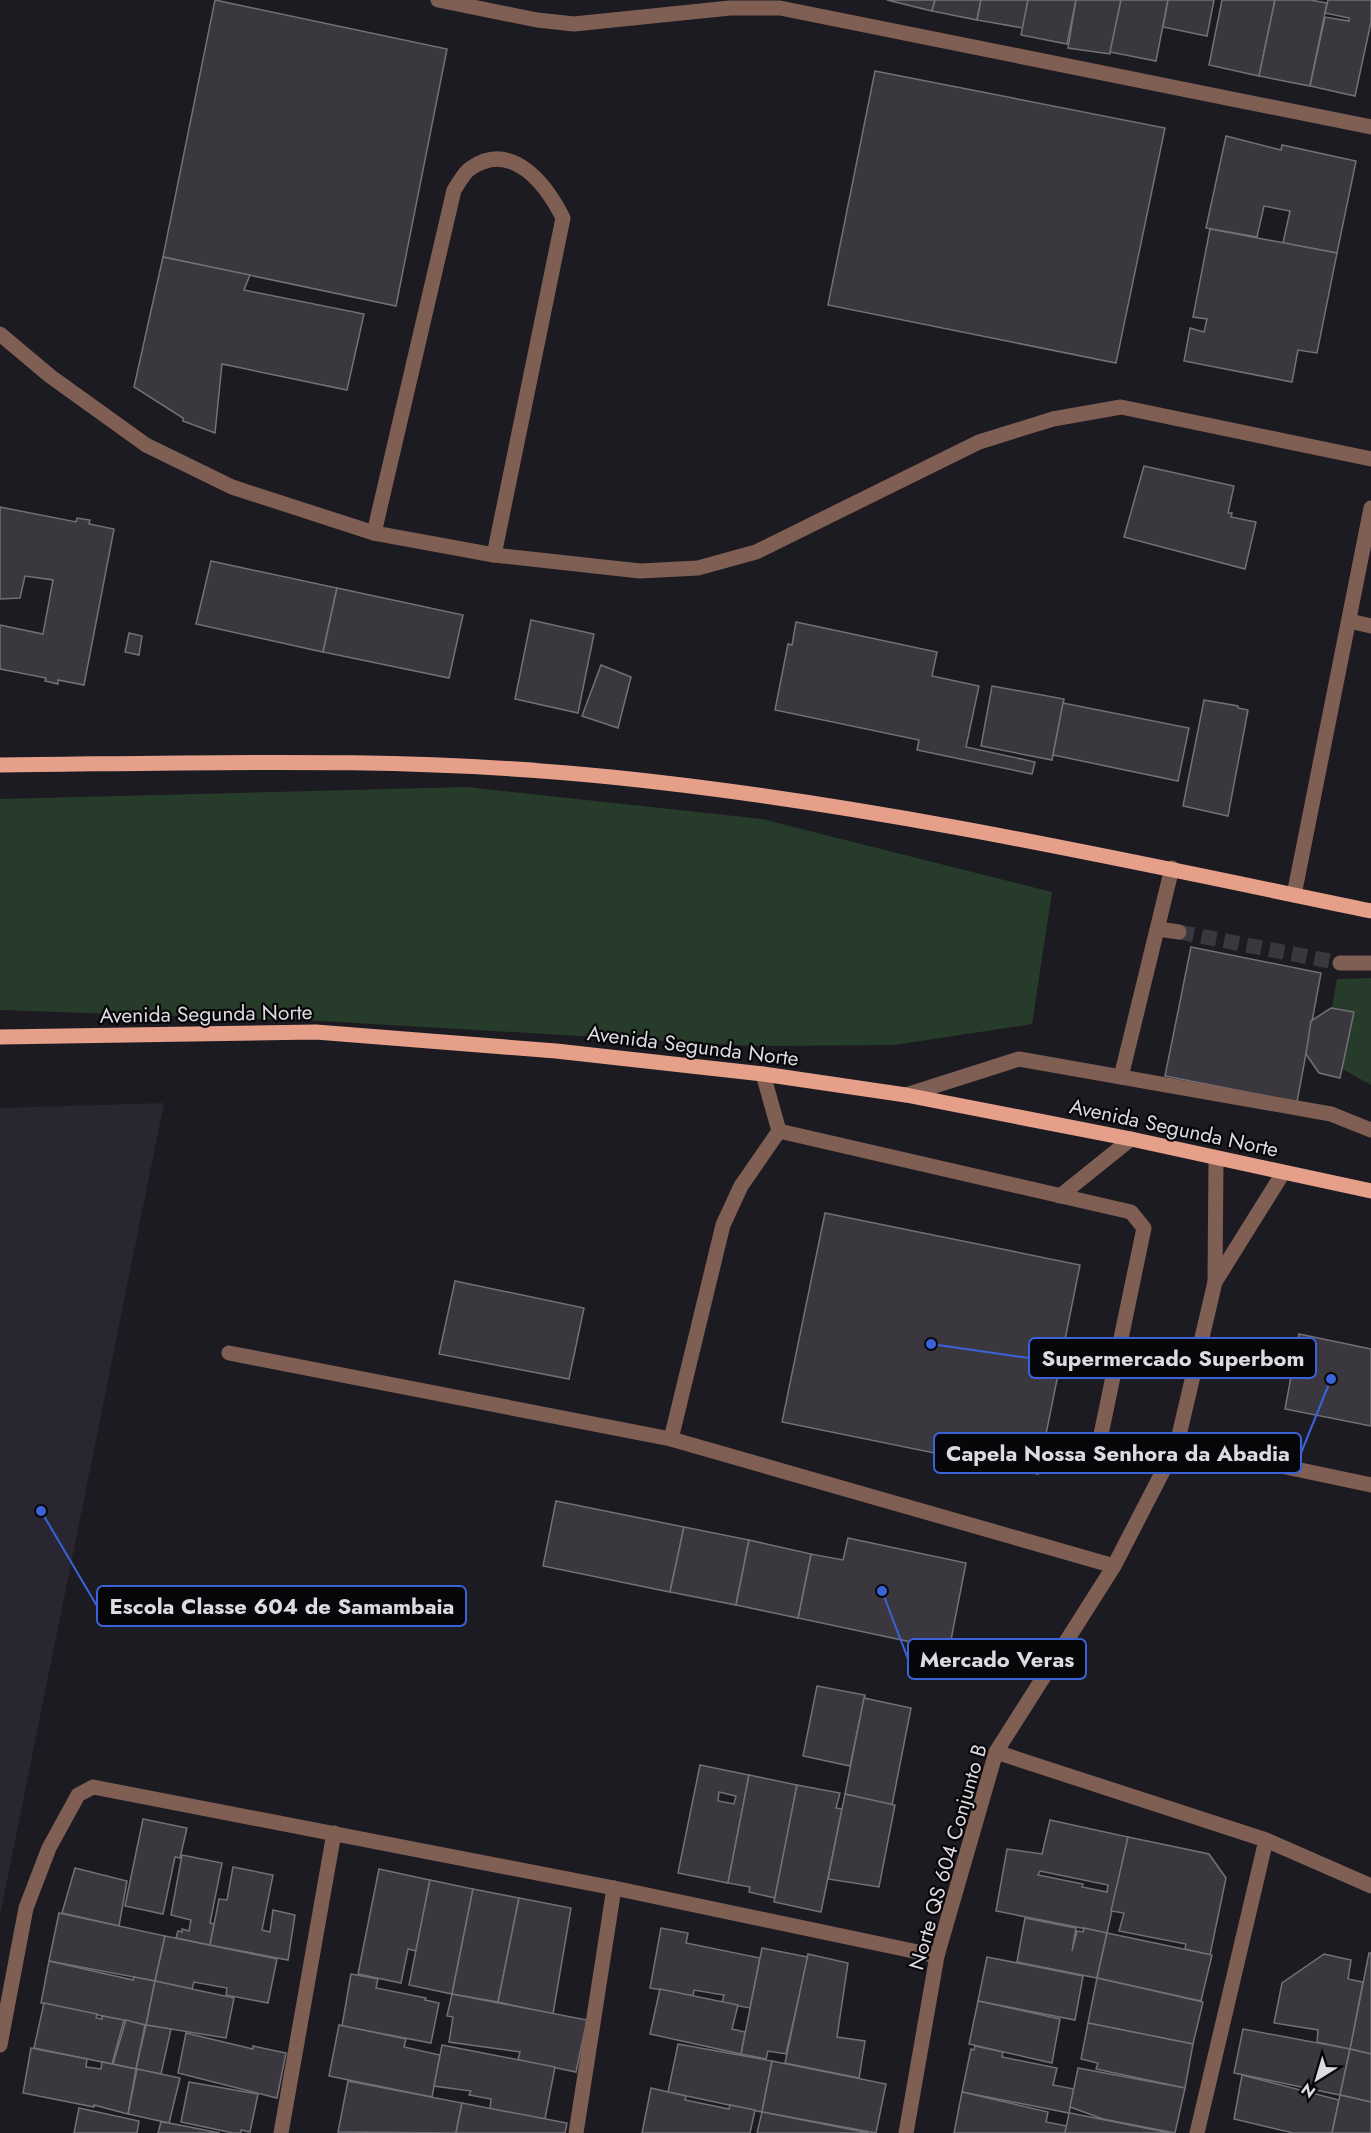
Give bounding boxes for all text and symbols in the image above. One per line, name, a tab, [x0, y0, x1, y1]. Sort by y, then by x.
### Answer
street label: Avenida Segunda Norte	[99, 997, 313, 1031]
street label: Avenida Segunda Norte	[586, 1018, 801, 1074]
street label: Avenida Segunda Norte	[1067, 1091, 1281, 1165]
callout: Supermercado Superbom	[1029, 1338, 1316, 1378]
text: Supermercado Superbom	[1041, 1342, 1305, 1374]
callout: Capela Nossa Senhora da Abadia	[934, 1433, 1301, 1473]
text: Capela Nossa Senhora da Abadia	[946, 1437, 1290, 1469]
callout: Escola Classe 604 de Samambaia	[97, 1586, 466, 1626]
text: Escola Classe 604 de Samambaia	[110, 1590, 454, 1622]
callout: Mercado Veras	[908, 1639, 1086, 1679]
text: Mercado Veras	[920, 1643, 1074, 1675]
street label: Norte QS 604 Conjunto B	[901, 1741, 995, 1973]
north arrow	[1287, 2049, 1347, 2109]
text: N	[1296, 2078, 1320, 2104]

